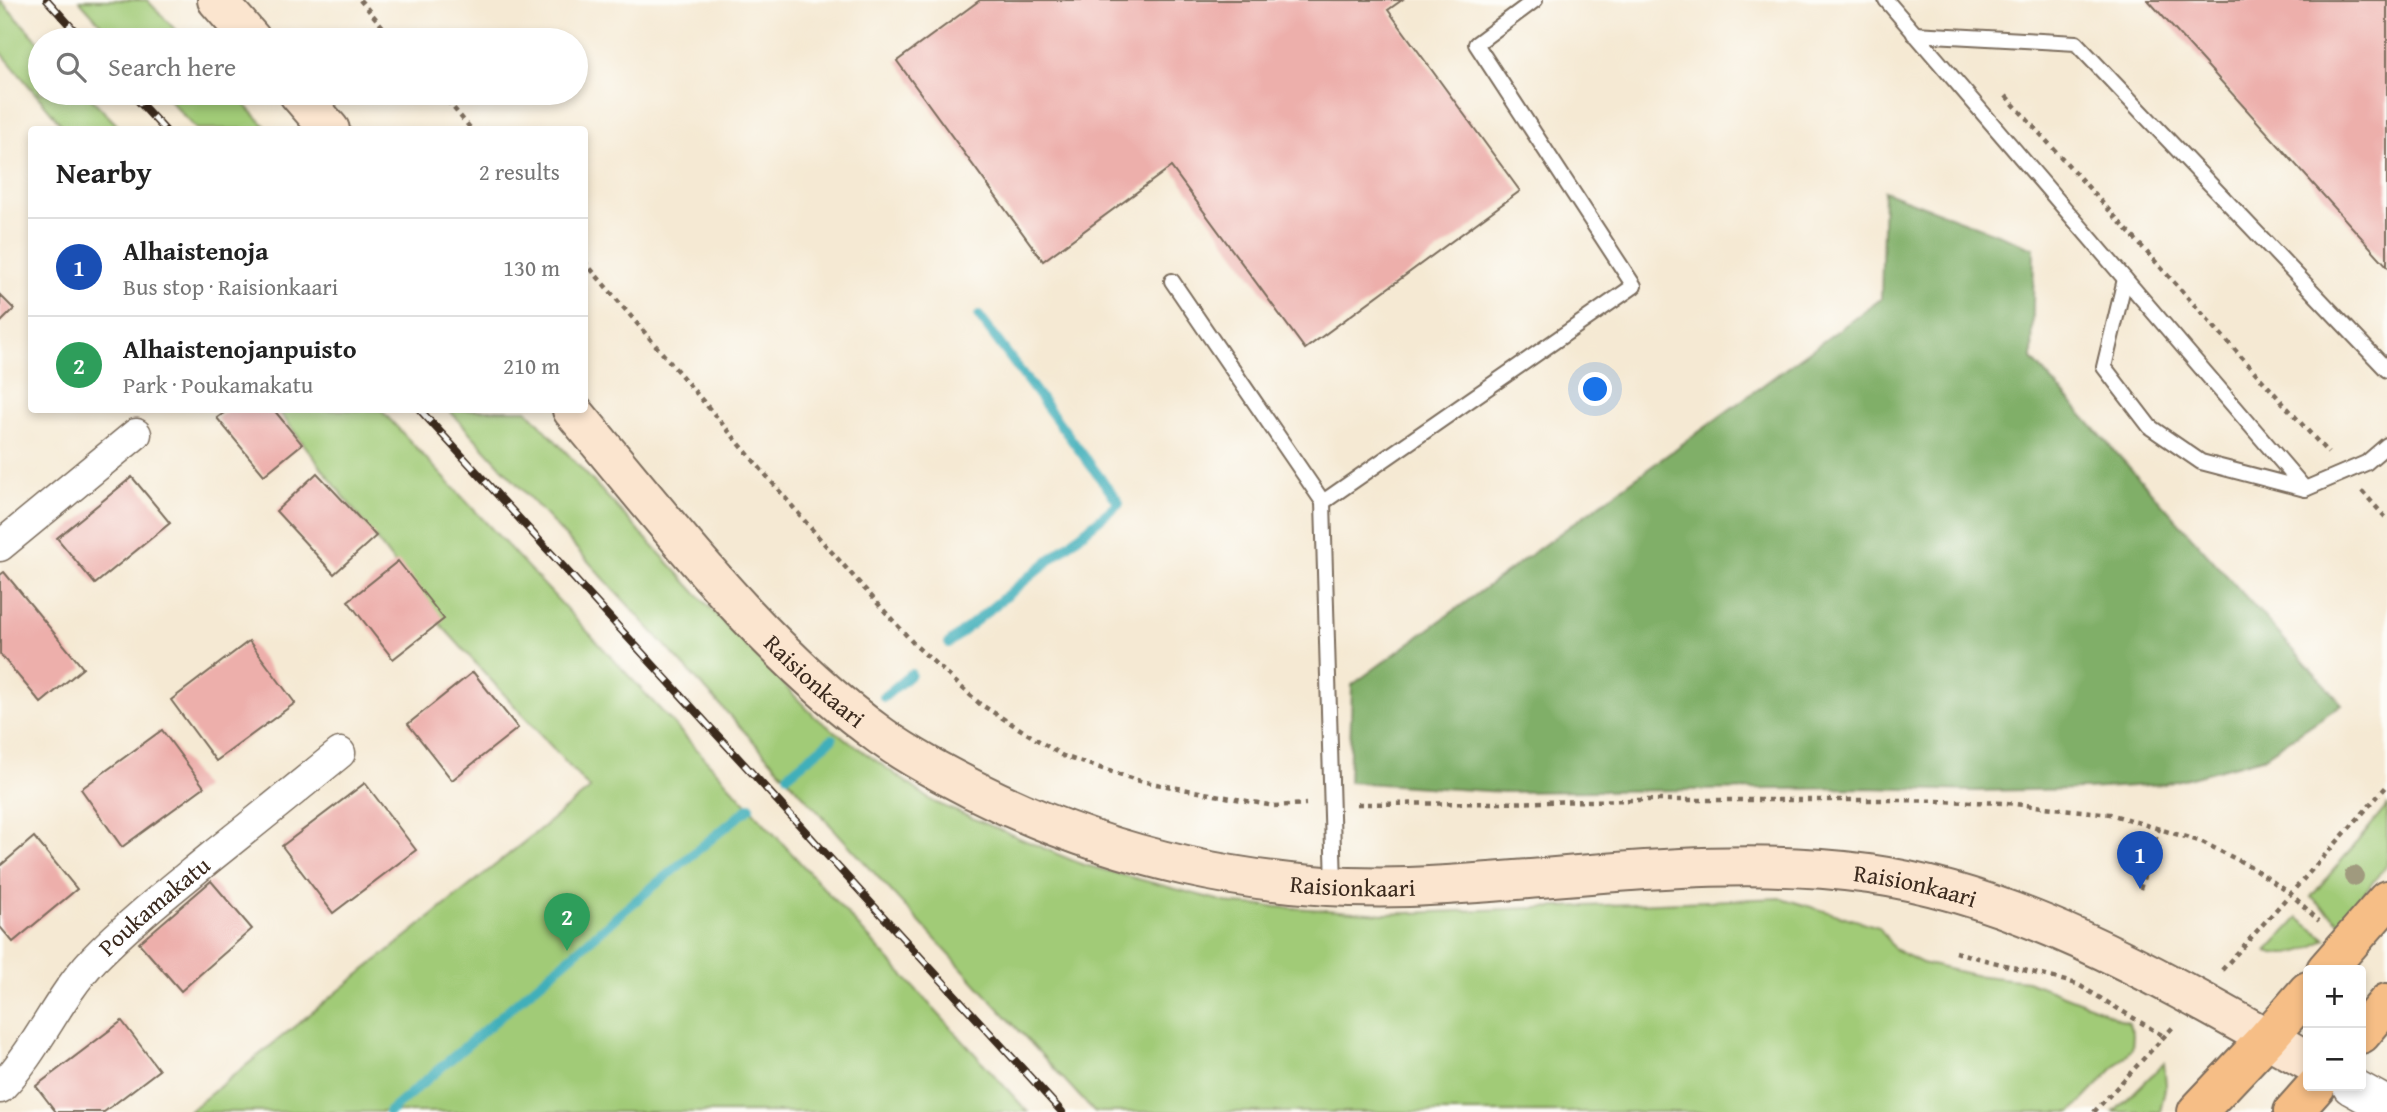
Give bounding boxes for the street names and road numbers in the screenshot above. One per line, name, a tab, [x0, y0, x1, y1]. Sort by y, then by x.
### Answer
street label: Raisionkaari	[756, 626, 873, 736]
street label: Poukamakatu	[90, 848, 217, 964]
street label: Raisionkaari	[1852, 855, 1982, 916]
street label: Raisionkaari	[1288, 866, 1416, 905]

